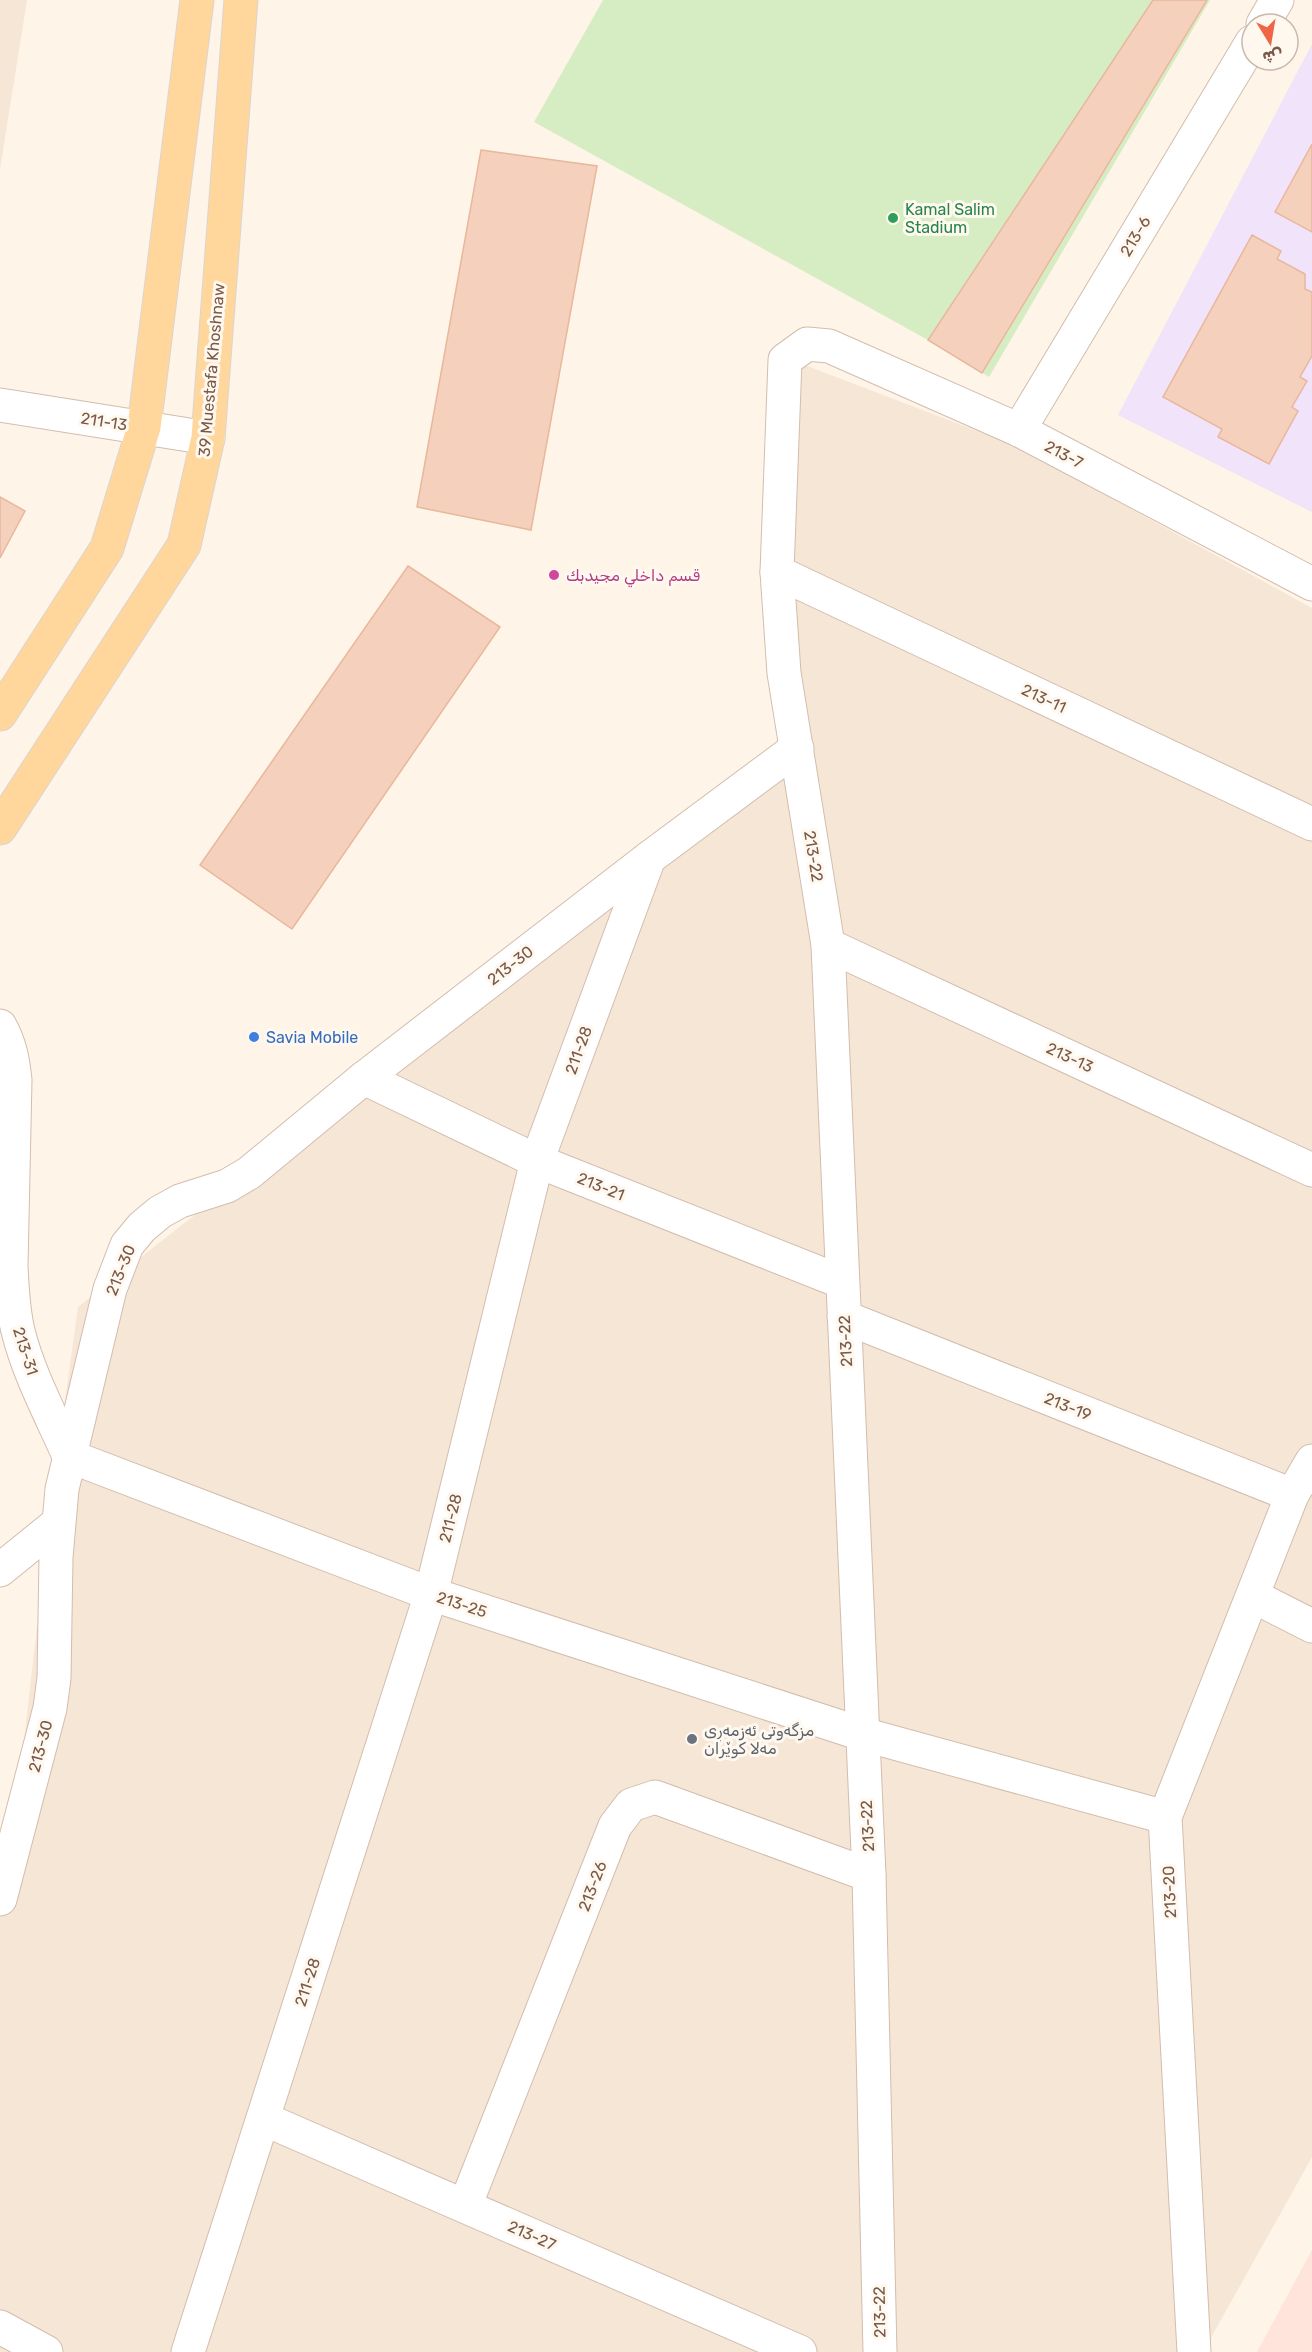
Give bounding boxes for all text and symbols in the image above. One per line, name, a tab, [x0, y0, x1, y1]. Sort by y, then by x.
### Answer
north arrow	[1240, 12, 1300, 72]
text: ش	[1261, 45, 1285, 67]
place label: Kamal Salim Stadium	[905, 200, 995, 237]
marker: Kamal Salim Stadium	[886, 211, 900, 225]
street label: 213-6	[1116, 213, 1155, 260]
street label: 39 Muestafa Khoshnaw	[194, 282, 229, 458]
street label: 211-13	[79, 408, 128, 435]
street label: 213-7	[1041, 436, 1086, 472]
place label: قسم داخلي مجيدبك	[566, 566, 700, 588]
marker: قسم داخلي مجيدبك	[547, 568, 561, 582]
street label: 213-11	[1019, 680, 1069, 717]
street label: 213-22	[800, 829, 827, 883]
street label: 213-30	[484, 942, 537, 989]
street label: 211-28	[561, 1024, 596, 1077]
place label: Savia Mobile	[266, 1028, 358, 1047]
marker: Savia Mobile	[247, 1030, 261, 1044]
street label: 213-13	[1043, 1038, 1096, 1077]
street label: 213-21	[574, 1168, 627, 1204]
street label: 213-30	[102, 1242, 139, 1298]
street label: 213-22	[835, 1315, 856, 1367]
street label: 213-31	[9, 1325, 42, 1378]
street label: 213-19	[1041, 1388, 1094, 1425]
street label: 211-28	[435, 1492, 466, 1545]
street label: 213-25	[434, 1587, 489, 1622]
street label: 213-30	[24, 1718, 57, 1774]
place label: مزگەوتی ئەزمەڕی مەلا کوێران	[704, 1721, 814, 1759]
marker: مزگەوتی ئەزمەڕی مەلا کوێران	[685, 1732, 699, 1746]
street label: 213-22	[857, 1800, 878, 1852]
street label: 213-26	[574, 1858, 611, 1914]
street label: 213-20	[1159, 1865, 1180, 1919]
street label: 211-28	[291, 1956, 324, 2009]
street label: 213-27	[505, 2216, 559, 2254]
street label: 213-22	[870, 2286, 889, 2338]

